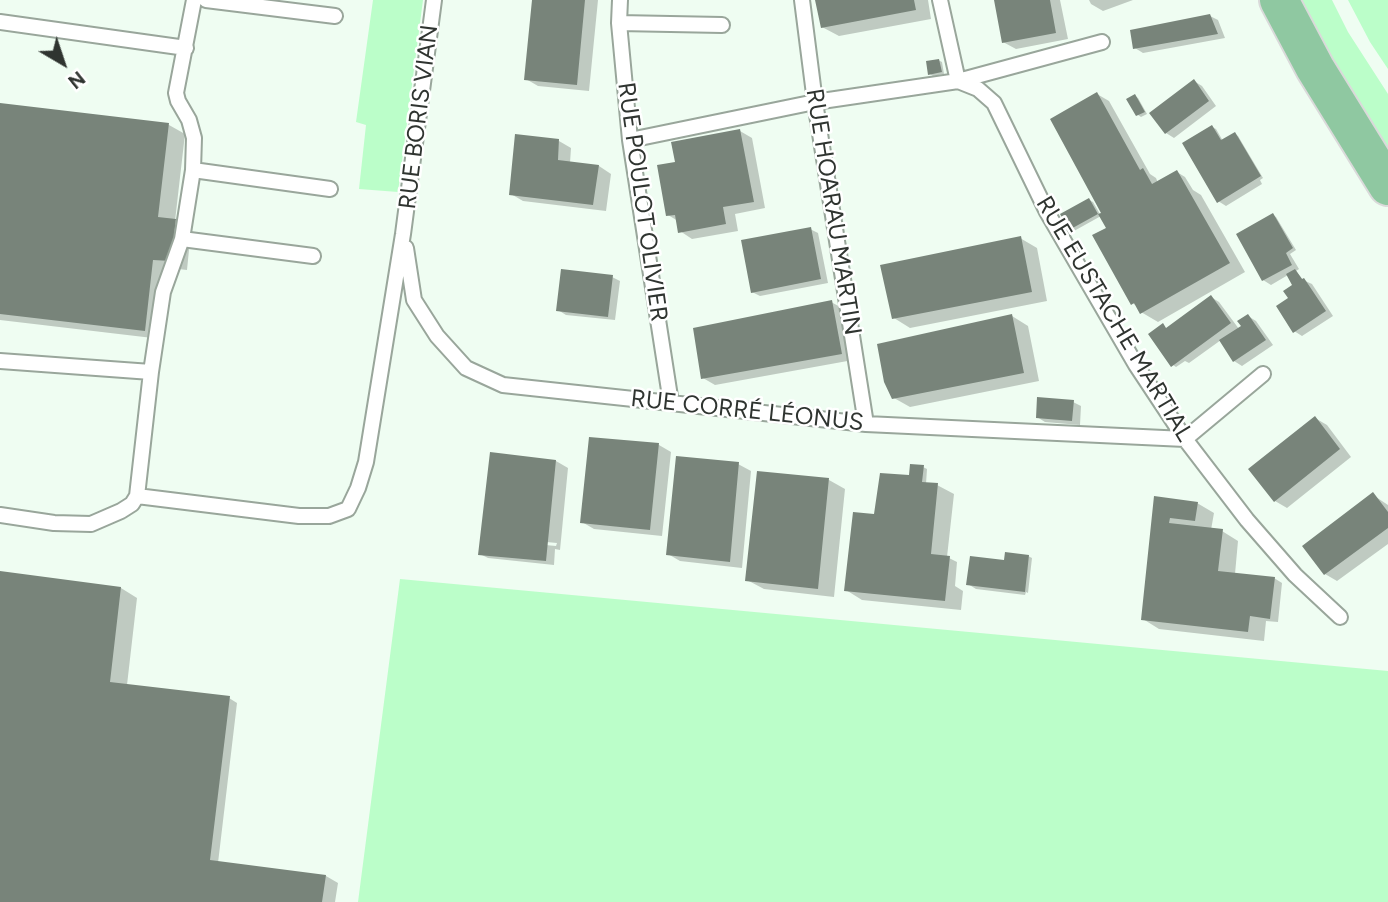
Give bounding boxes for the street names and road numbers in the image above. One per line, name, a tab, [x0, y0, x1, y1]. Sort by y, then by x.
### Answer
street label: RUE BORIS VIAN	[393, 23, 445, 211]
street label: RUE POULOT OLIVIER	[611, 81, 673, 323]
street label: RUE HOARAU MARTIN	[799, 87, 867, 337]
street label: RUE EUSTACHE MARTIAL	[1029, 191, 1199, 447]
street label: RUE CORRÉ LÉONUS	[629, 384, 865, 438]

